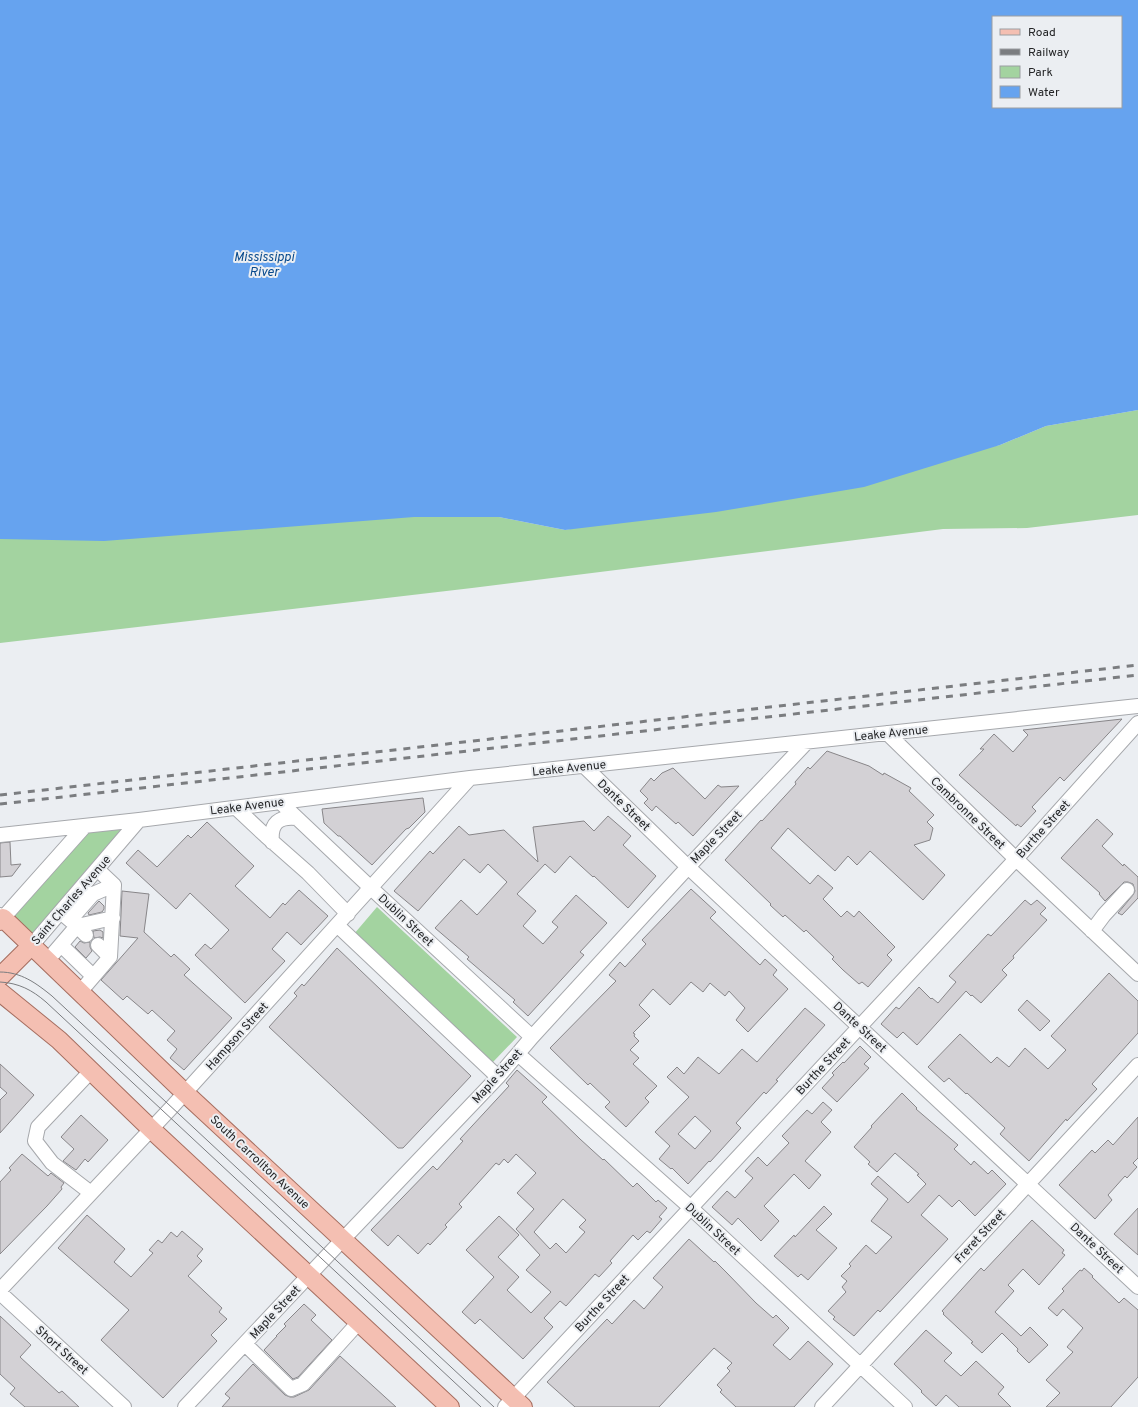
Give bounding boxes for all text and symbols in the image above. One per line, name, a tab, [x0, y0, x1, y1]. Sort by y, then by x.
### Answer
legend	[992, 16, 1122, 108]
text: Road	[1028, 25, 1056, 41]
text: Railway	[1028, 45, 1069, 61]
text: Park	[1028, 65, 1053, 81]
text: Water	[1028, 85, 1060, 101]
water label: Mississippi River	[234, 250, 295, 281]
street label: Leake Avenue	[853, 722, 929, 746]
street label: Leake Avenue	[531, 757, 607, 781]
street label: Cambronne Street	[926, 774, 1008, 854]
street label: Dante Street	[593, 776, 653, 835]
street label: Leake Avenue	[209, 795, 285, 819]
street label: Burthe Street	[1013, 797, 1074, 862]
street label: Maple Street	[687, 808, 746, 868]
street label: Saint Charles Avenue	[28, 853, 115, 949]
street label: Dublin Street	[374, 891, 437, 951]
street label: Hampson Street	[203, 999, 273, 1074]
street label: Dante Street	[829, 999, 890, 1057]
street label: Burthe Street	[793, 1034, 855, 1099]
street label: Maple Street	[469, 1046, 526, 1107]
street label: South Carrollton Avenue	[206, 1112, 313, 1213]
street label: Dublin Street	[681, 1200, 744, 1260]
street label: Freret Street	[952, 1206, 1010, 1267]
street label: Dante Street	[1066, 1220, 1127, 1278]
street label: Burthe Street	[572, 1271, 634, 1336]
street label: Maple Street	[247, 1282, 305, 1343]
street label: Short Street	[31, 1323, 91, 1379]

